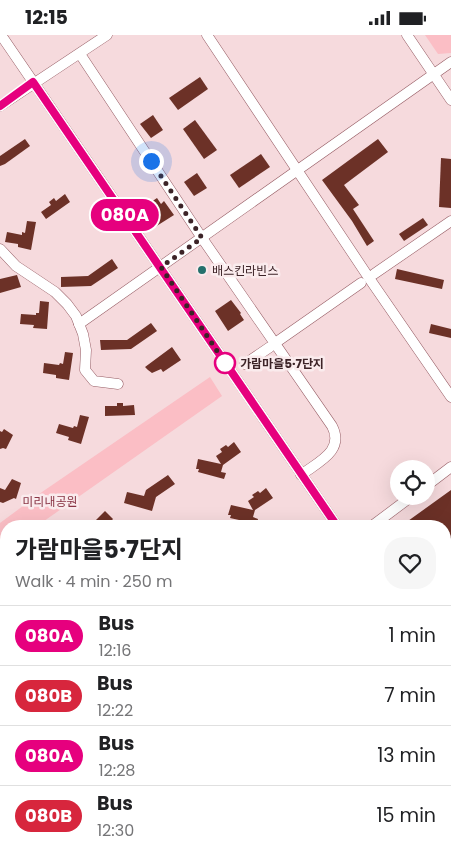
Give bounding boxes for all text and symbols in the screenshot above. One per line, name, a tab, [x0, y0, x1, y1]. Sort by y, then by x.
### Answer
text: 12:15	[25, 4, 68, 31]
your location	[139, 149, 164, 174]
line badge: 080A	[90, 199, 160, 231]
text: 080A	[101, 202, 149, 227]
place label: 배스킨라빈스	[212, 262, 278, 279]
marker: 배스킨라빈스	[196, 264, 208, 276]
marker: 가람마을5·7단지	[214, 352, 236, 374]
place label: 가람마을5·7단지	[240, 355, 324, 372]
map controls	[390, 460, 435, 505]
button: locate	[390, 460, 435, 505]
park label: 미리내공원	[22, 493, 78, 510]
text: 가람마을5·7단지	[15, 533, 183, 566]
button: heart	[384, 537, 436, 589]
text: Walk · 4 min · 250 m	[15, 570, 173, 593]
text: Bus	[98, 610, 134, 637]
text: 1 min	[388, 622, 436, 649]
text: 080A	[25, 623, 73, 648]
text: 12:16	[98, 639, 131, 662]
text: Bus	[97, 670, 133, 697]
text: 7 min	[384, 682, 436, 709]
text: 080B	[25, 683, 72, 708]
text: 12:22	[97, 699, 133, 722]
text: Bus	[98, 730, 134, 757]
text: 13 min	[377, 742, 436, 769]
text: 080A	[25, 743, 73, 768]
text: 12:28	[98, 759, 135, 782]
text: Bus	[97, 790, 133, 817]
text: 15 min	[377, 802, 436, 829]
text: 080B	[25, 803, 72, 828]
text: 12:30	[97, 819, 134, 842]

